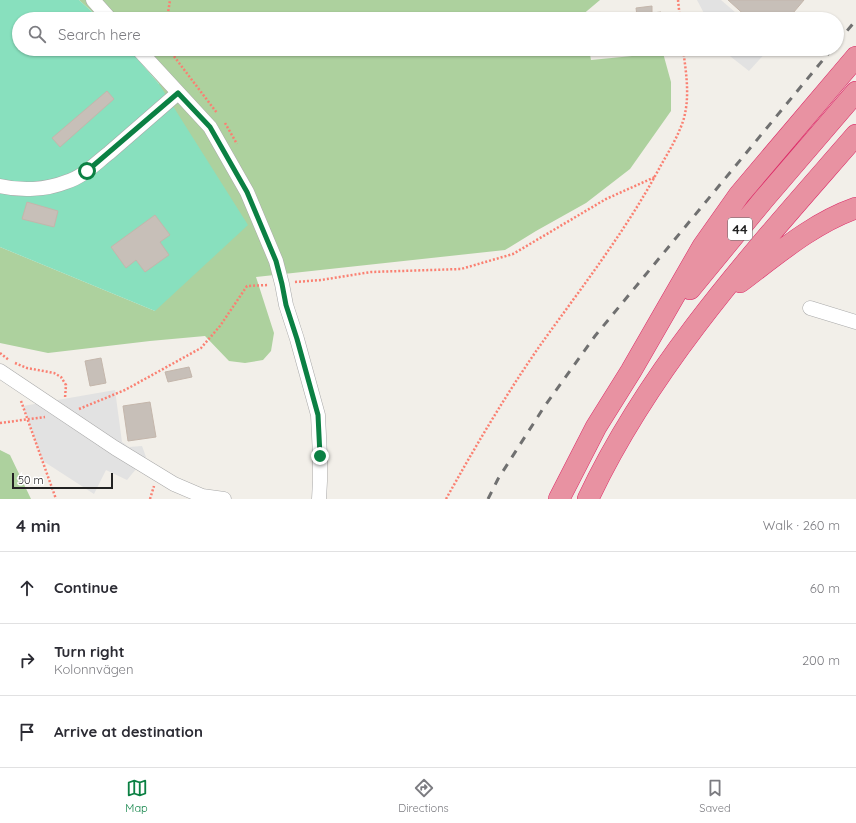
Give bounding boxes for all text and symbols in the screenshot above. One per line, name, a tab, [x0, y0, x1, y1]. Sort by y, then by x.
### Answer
search box	[12, 12, 844, 56]
icon: search	[26, 23, 48, 45]
text: Search here	[58, 25, 141, 44]
route start	[78, 162, 96, 180]
road number: 44	[728, 218, 752, 240]
route end	[311, 447, 329, 465]
scale bar	[12, 471, 113, 490]
text: 50 m	[18, 473, 44, 487]
text: 4 min	[16, 515, 61, 536]
text: Walk · 260 m	[763, 517, 840, 533]
icon: ahead	[16, 577, 38, 599]
text: Continue	[54, 578, 118, 597]
text: 60 m	[810, 580, 840, 596]
text: Turn right	[54, 642, 125, 661]
icon: right	[16, 649, 38, 671]
text: 200 m	[802, 652, 840, 668]
text: Kolonnvägen	[54, 661, 133, 677]
icon: arrive	[16, 721, 38, 743]
text: Arrive at destination	[54, 722, 203, 741]
tab: Map	[125, 777, 148, 815]
tab: Directions	[398, 777, 449, 815]
tab: Saved	[699, 777, 731, 815]

